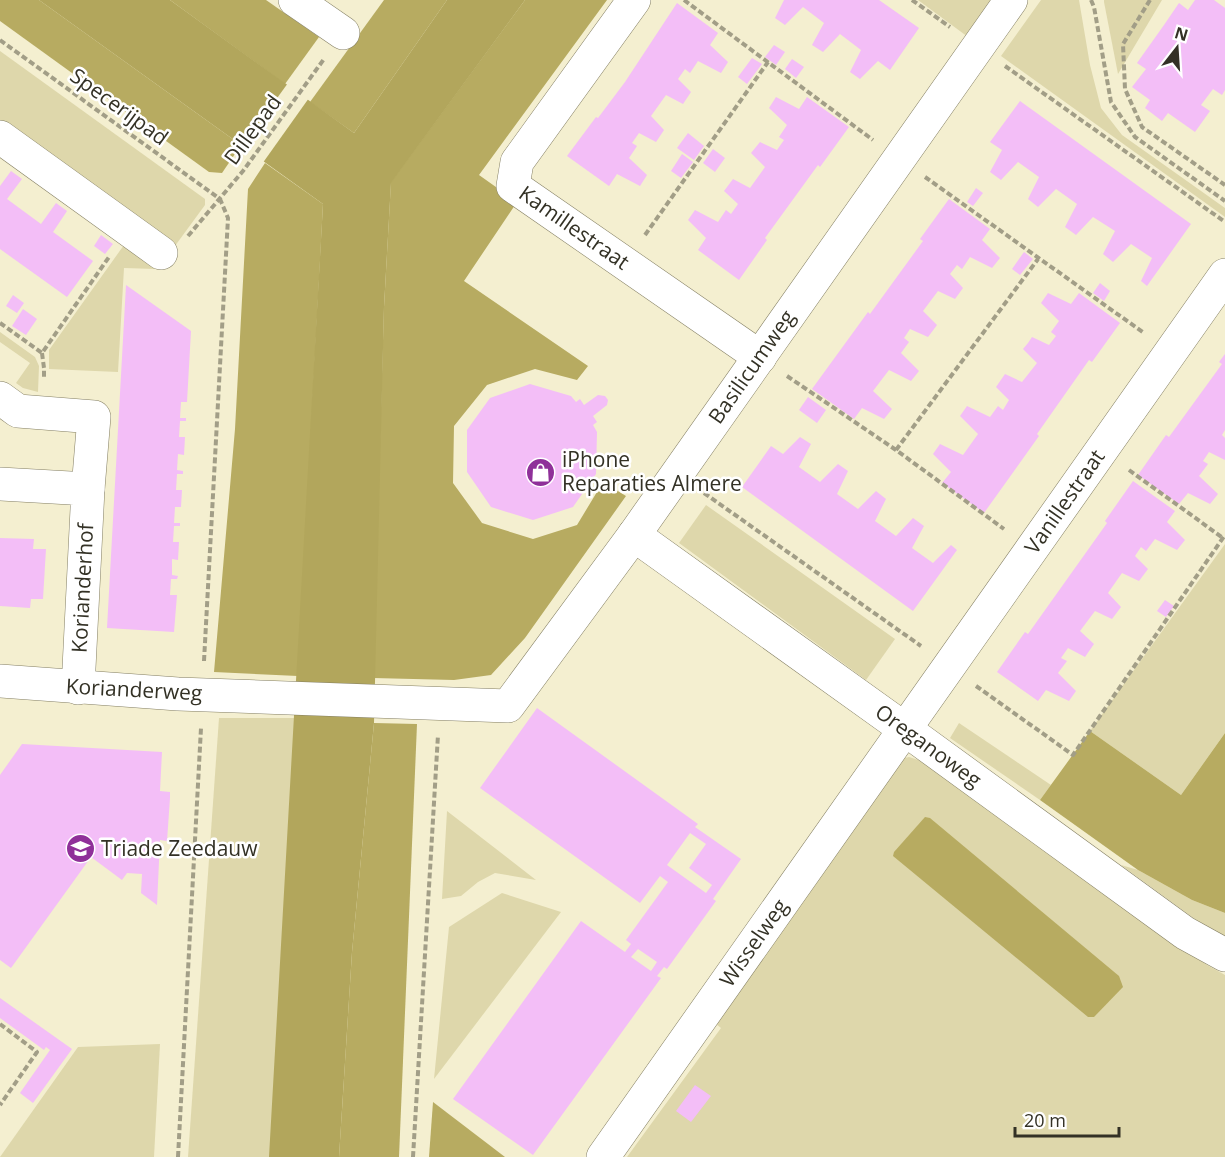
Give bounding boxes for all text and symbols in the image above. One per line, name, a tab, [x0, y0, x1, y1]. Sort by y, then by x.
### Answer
north arrow	[1147, 18, 1207, 78]
text: N	[1172, 21, 1191, 46]
street label: Specerijpad	[65, 61, 174, 151]
street label: Dillepad	[217, 89, 287, 170]
street label: Kamillestraat	[514, 179, 635, 276]
street label: Basilicumweg	[702, 304, 801, 429]
street label: Vanillestraat	[1018, 444, 1111, 559]
place label: iPhone Reparaties Almere	[562, 445, 742, 497]
shop icon: iPhone Reparaties Almere	[525, 456, 557, 488]
street label: Korianderhof	[65, 521, 99, 653]
street label: Korianderweg	[65, 671, 203, 707]
street label: Oreganoweg	[870, 697, 987, 793]
school or university icon: Triade Zeedauw	[64, 833, 96, 865]
place label: Triade Zeedauw	[101, 834, 258, 862]
street label: Wisselweg	[713, 893, 794, 992]
scale bar	[1015, 1100, 1118, 1138]
text: 20 m	[1024, 1108, 1066, 1132]

